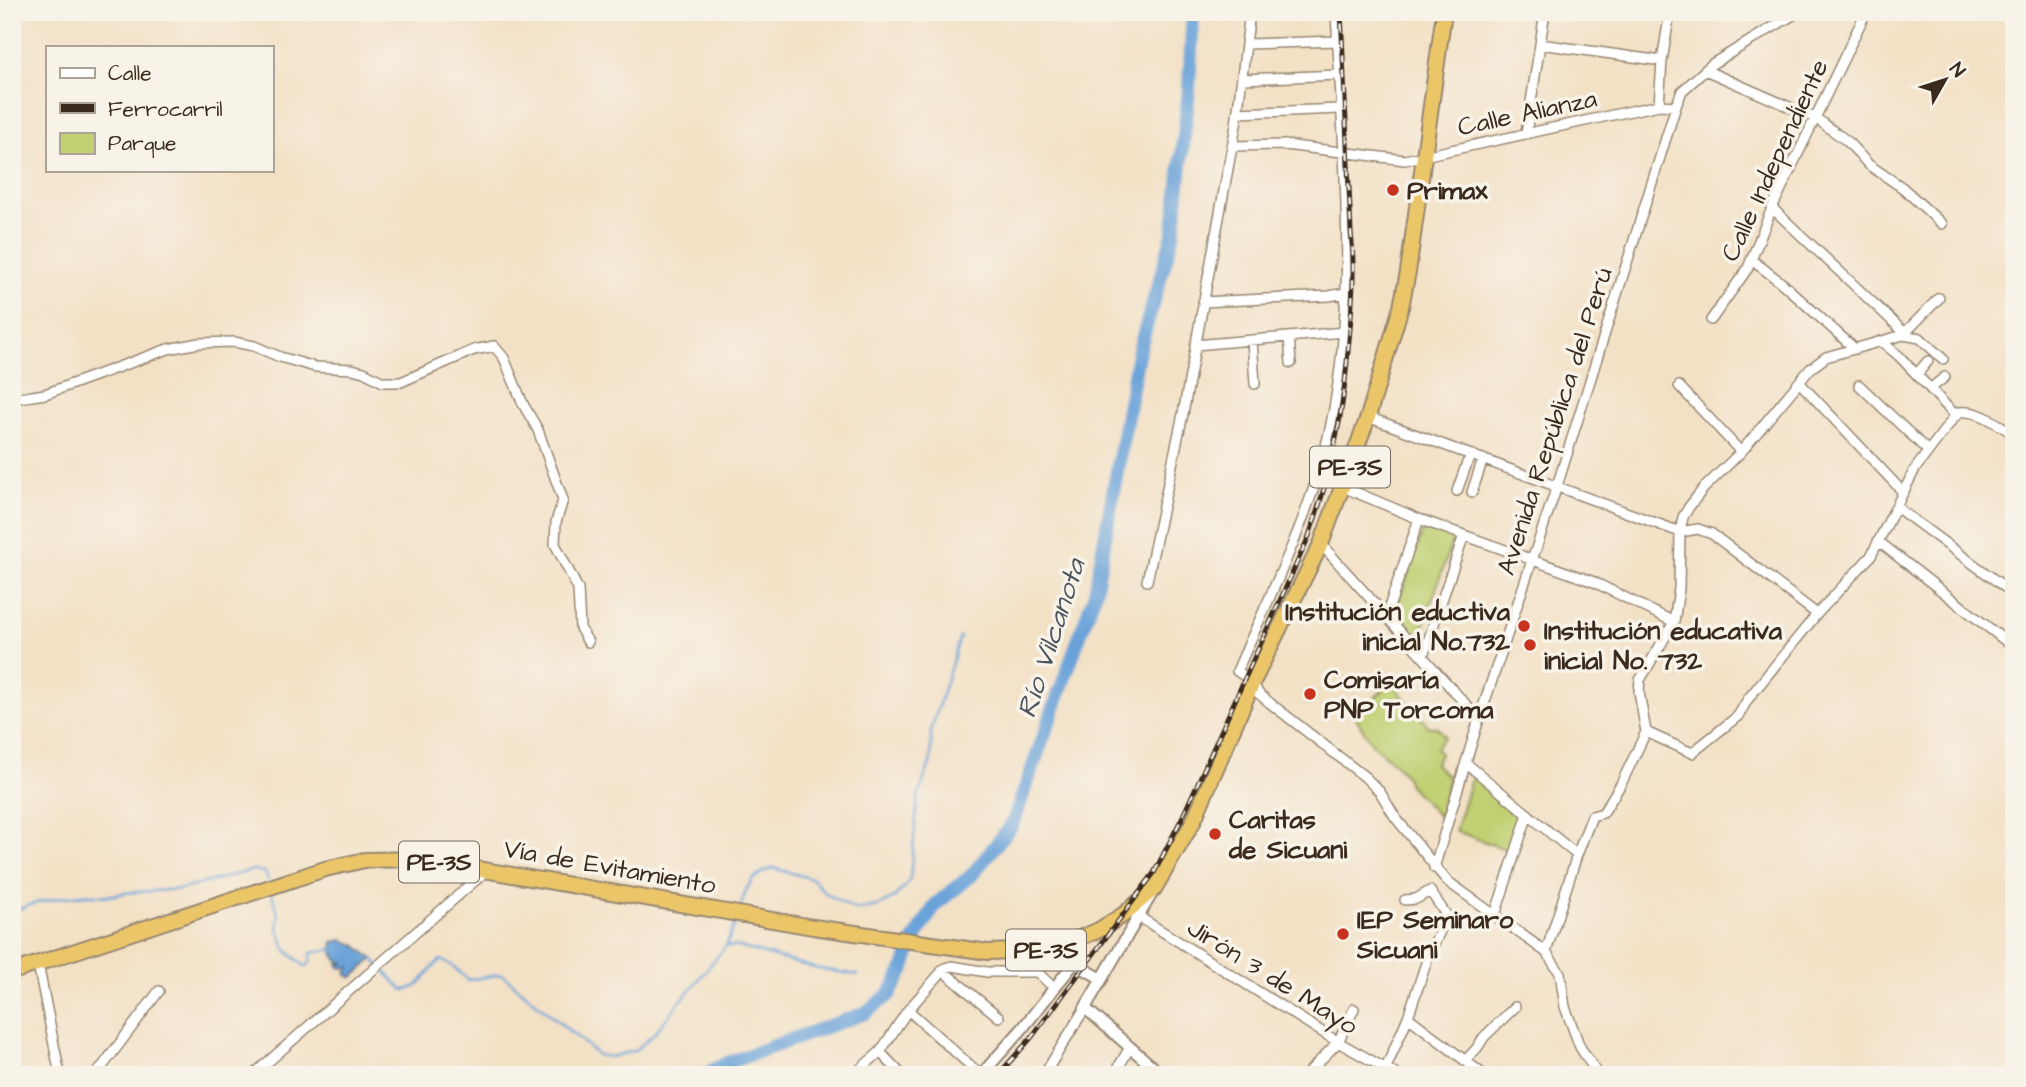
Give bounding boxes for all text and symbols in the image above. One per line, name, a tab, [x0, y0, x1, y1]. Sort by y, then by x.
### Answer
legend	[46, 46, 273, 172]
north arrow	[1910, 46, 1980, 116]
street label: Calle Independiente	[1712, 54, 1838, 267]
text: N	[1943, 57, 1971, 83]
text: Calle	[108, 59, 152, 88]
street label: Calle Alianza	[1454, 81, 1600, 145]
text: Ferrocarril	[108, 95, 223, 124]
text: Parque	[108, 129, 176, 158]
place label: Primax	[1407, 173, 1488, 209]
marker: Primax	[1385, 182, 1401, 198]
street label: Avenida República del Perú	[1488, 263, 1622, 580]
road number: PE-3S	[1310, 446, 1390, 488]
water label: Río Vilcanota	[1007, 552, 1096, 723]
place label: Institución eductiva inicial No.732	[1285, 594, 1511, 660]
place label: Institución educativa inicial No. 732	[1544, 613, 1783, 679]
marker: Institución eductiva inicial No.732	[1516, 618, 1532, 634]
marker: Institución educativa inicial No. 732	[1522, 637, 1538, 653]
place label: Comisaría PNP Torcoma	[1324, 662, 1494, 728]
marker: Comisaría PNP Torcoma	[1302, 686, 1318, 702]
place label: Caritas de Sicuani	[1228, 802, 1347, 868]
marker: Caritas de Sicuani	[1207, 826, 1223, 842]
street label: Vía de Evitamiento	[501, 831, 719, 903]
road number: PE-3S	[399, 842, 479, 882]
place label: IEP Seminaro Sicuani	[1356, 902, 1514, 968]
street label: Jirón 3 de Mayo	[1179, 910, 1365, 1046]
marker: IEP Seminaro Sicuani	[1335, 926, 1351, 942]
road number: PE-3S	[1006, 930, 1086, 970]

